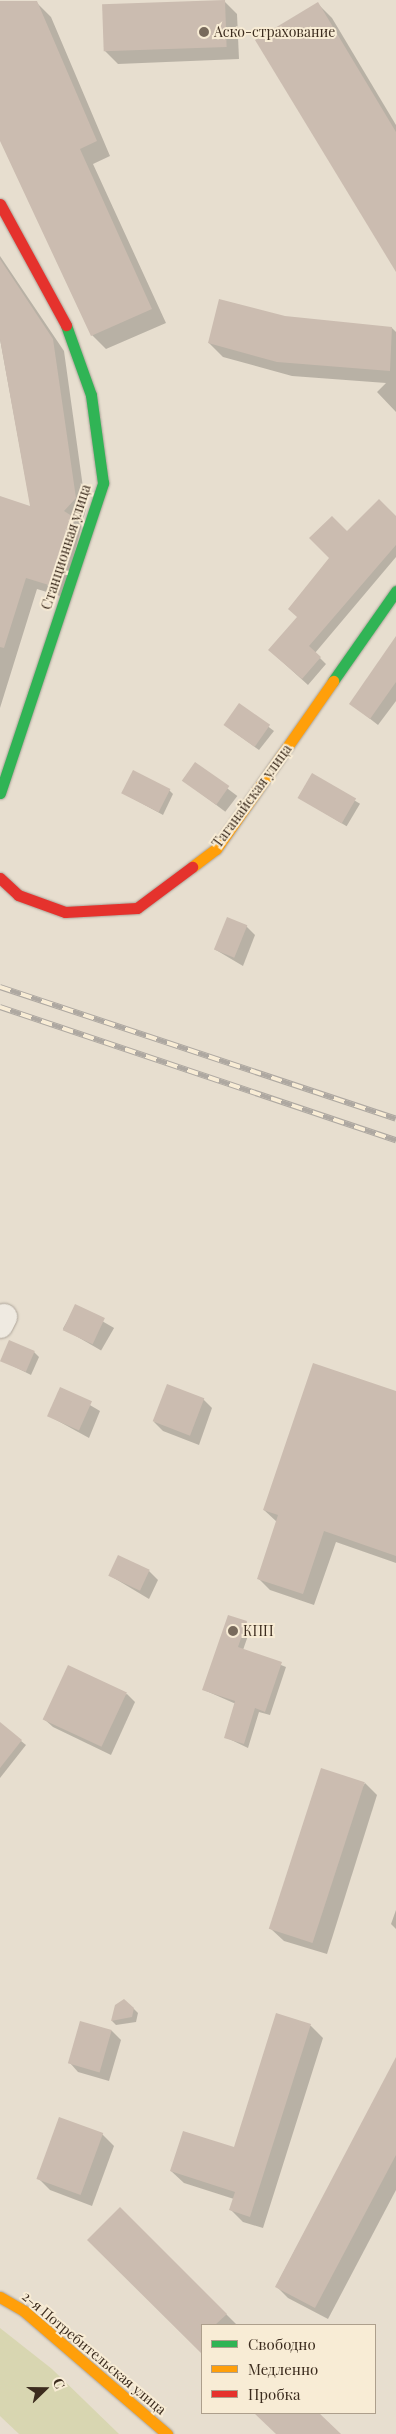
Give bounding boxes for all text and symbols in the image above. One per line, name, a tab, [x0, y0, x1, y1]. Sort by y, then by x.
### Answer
place label: Аско-страхование	[214, 24, 335, 40]
marker: Аско-страхование	[198, 26, 210, 38]
street label: Станционная улица	[38, 482, 94, 612]
street label: Таганайская улица	[209, 741, 295, 851]
place label: КПП	[243, 1623, 274, 1639]
marker: КПП	[227, 1625, 239, 1637]
street label: 2-я Потребительская улица	[19, 2288, 169, 2418]
legend	[201, 2324, 376, 2414]
text: Свободно	[248, 2334, 316, 2354]
text: Медленно	[248, 2359, 318, 2379]
north arrow	[20, 2364, 70, 2414]
text: С	[49, 2375, 70, 2391]
text: Пробка	[248, 2384, 301, 2404]

